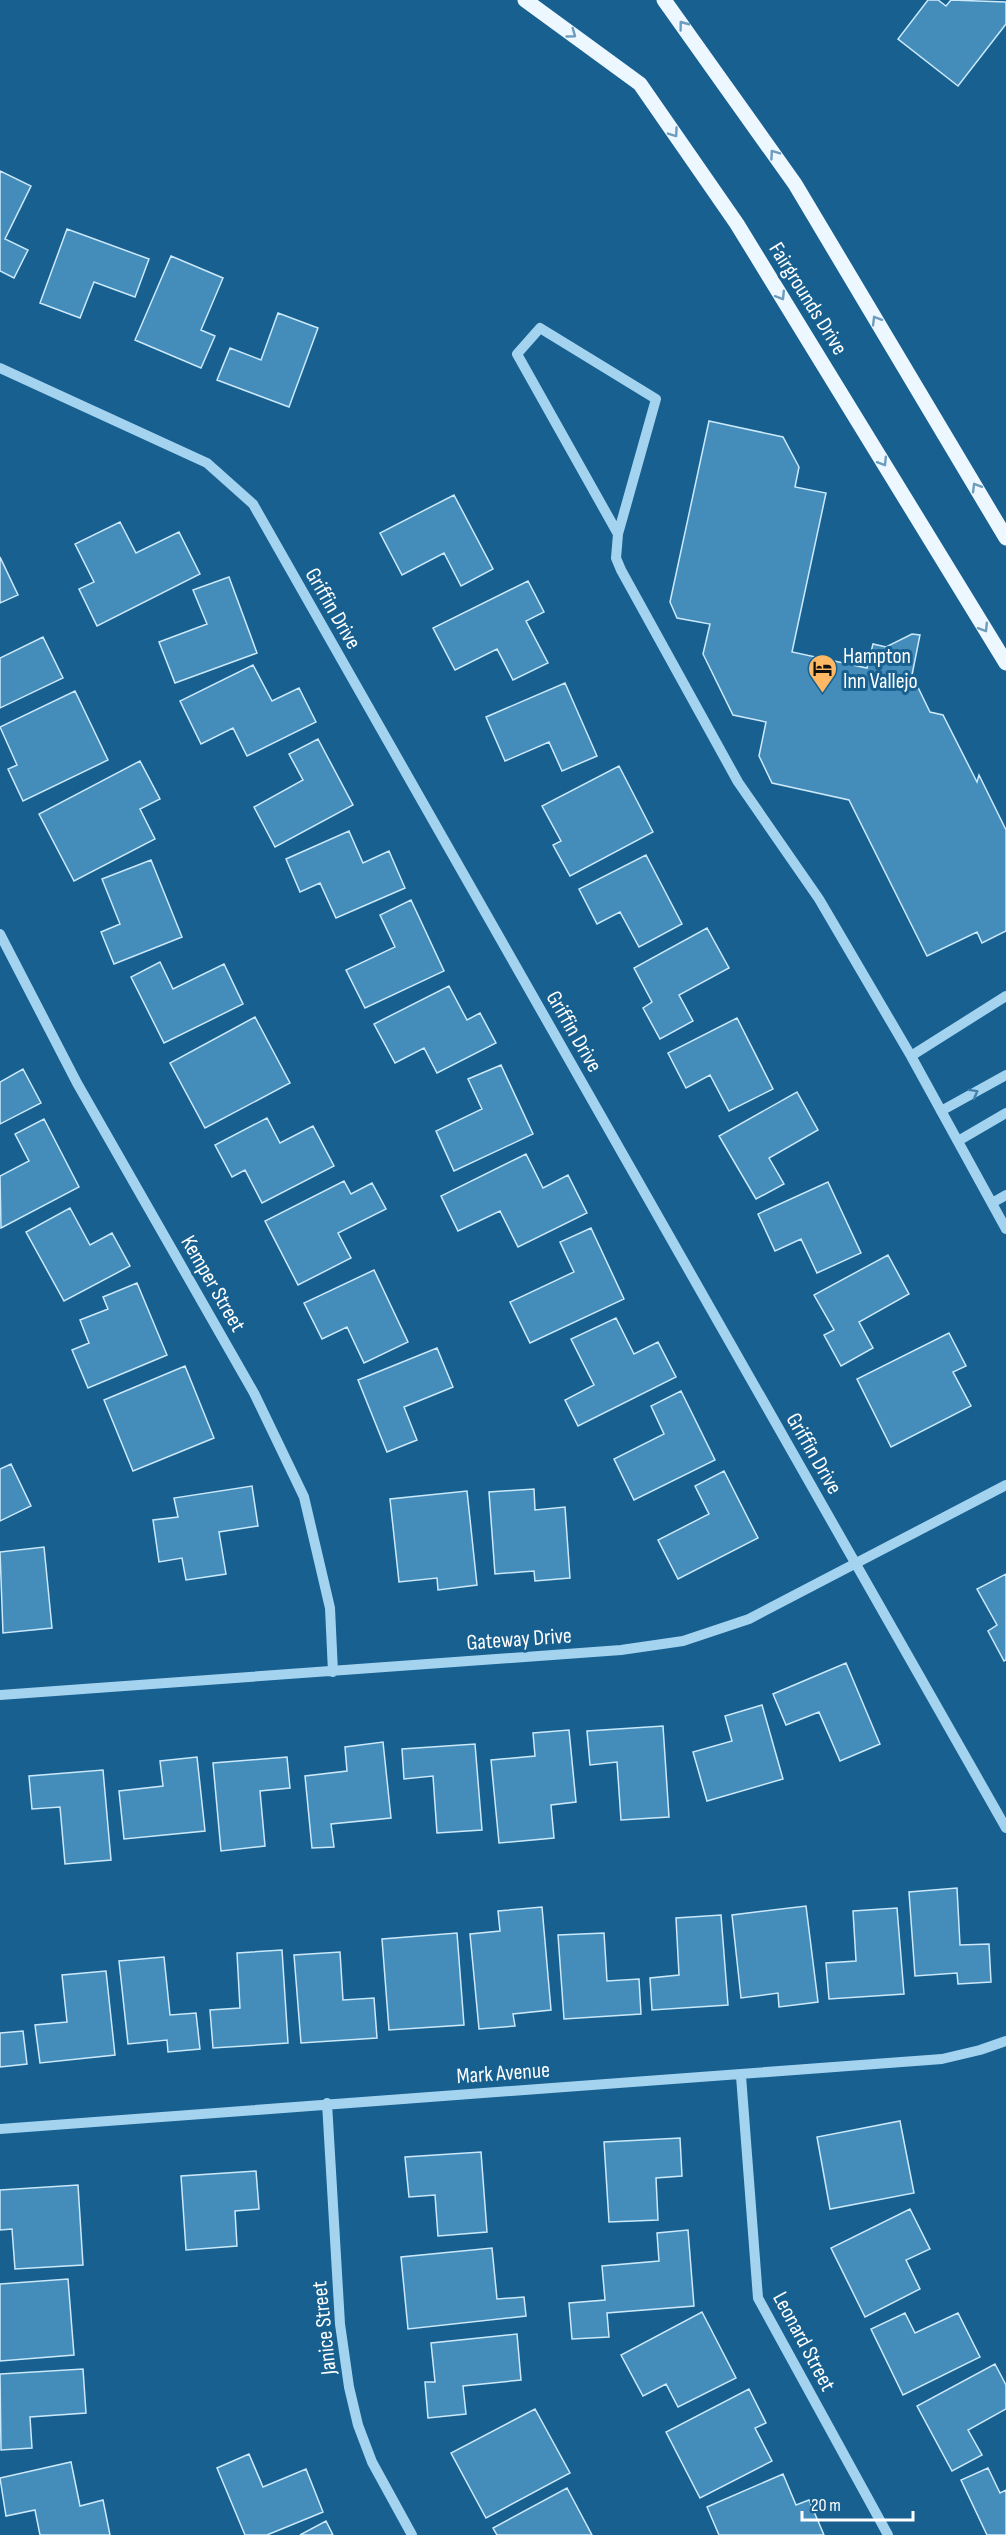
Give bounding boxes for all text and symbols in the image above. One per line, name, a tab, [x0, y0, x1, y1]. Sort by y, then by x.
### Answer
one-way arrow	[679, 20, 690, 31]
one-way arrow	[565, 27, 576, 38]
one-way arrow	[667, 126, 678, 137]
one-way arrow	[770, 150, 781, 161]
street label: Fairgrounds Drive	[762, 237, 853, 360]
one-way arrow	[773, 289, 784, 300]
one-way arrow	[871, 316, 883, 326]
one-way arrow	[875, 456, 887, 466]
one-way arrow	[972, 483, 983, 493]
street label: Griffin Drive	[299, 563, 367, 654]
one-way arrow	[977, 622, 989, 632]
place label: Hampton Inn Vallejo	[843, 643, 918, 695]
hotel icon: Hampton Inn Vallejo	[806, 652, 838, 694]
street label: Griffin Drive	[540, 986, 608, 1077]
one-way arrow	[968, 1089, 978, 1100]
street label: Kemper Street	[174, 1231, 251, 1337]
street label: Griffin Drive	[780, 1408, 848, 1499]
street label: Gateway Drive	[466, 1622, 573, 1657]
street label: Mark Avenue	[456, 2057, 551, 2090]
street label: Janice Street	[306, 2279, 343, 2377]
street label: Leonard Street	[766, 2287, 841, 2396]
scale bar	[802, 2484, 913, 2522]
text: 20 m	[811, 2495, 841, 2516]

